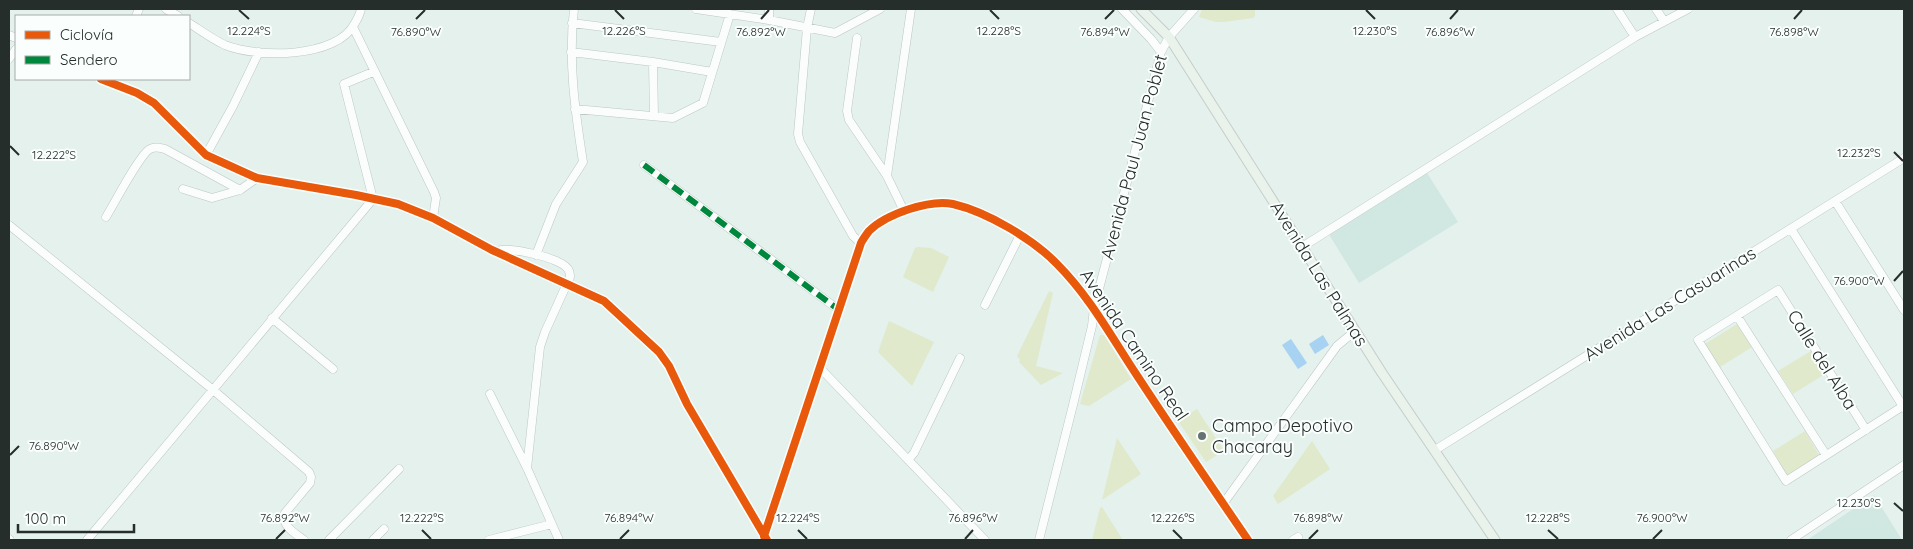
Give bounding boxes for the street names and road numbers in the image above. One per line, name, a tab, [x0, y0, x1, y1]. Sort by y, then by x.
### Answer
street label: Avenida Paul Juan Poblet	[1095, 52, 1172, 262]
street label: Avenida Las Palmas	[1265, 197, 1373, 351]
street label: Avenida Las Casuarinas	[1580, 241, 1760, 366]
street label: Avenida Camino Real	[1075, 264, 1194, 425]
street label: Calle del Alba	[1783, 305, 1862, 414]

